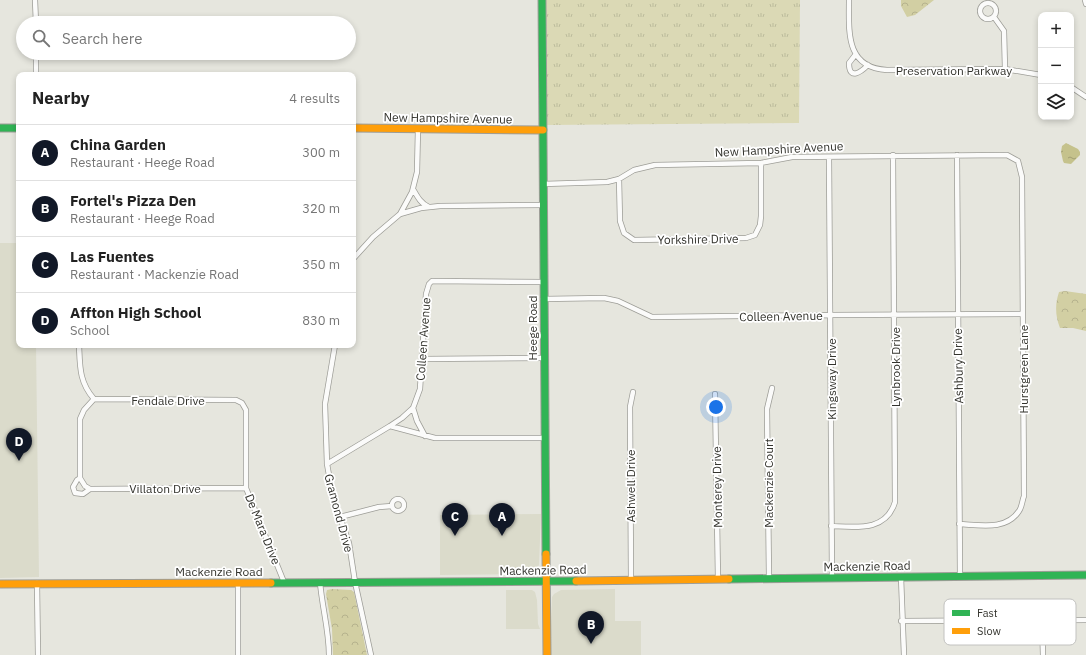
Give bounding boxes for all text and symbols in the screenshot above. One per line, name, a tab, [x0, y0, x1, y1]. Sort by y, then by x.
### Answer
map controls	[1038, 12, 1074, 120]
button: +	[1038, 12, 1074, 48]
search box	[16, 16, 356, 60]
icon: search	[30, 27, 52, 49]
text: Search here	[62, 29, 142, 48]
button: −	[1038, 48, 1074, 84]
street label: Preservation Parkway	[896, 63, 1012, 78]
button: layers	[1038, 84, 1074, 120]
text: Nearby	[32, 87, 90, 109]
text: 4 results	[289, 90, 340, 107]
street label: New Hampshire Avenue	[383, 109, 513, 127]
text: China Garden	[70, 135, 166, 154]
street label: New Hampshire Avenue	[714, 138, 844, 160]
text: A	[41, 144, 49, 161]
text: 300 m	[302, 144, 340, 161]
text: Restaurant · Heege Road	[70, 154, 215, 171]
text: Fortel's Pizza Den	[70, 191, 196, 210]
text: B	[41, 200, 49, 217]
text: 320 m	[302, 200, 340, 217]
text: Restaurant · Heege Road	[70, 210, 215, 227]
street label: Yorkshire Drive	[657, 231, 739, 247]
text: Las Fuentes	[70, 247, 154, 266]
text: C	[41, 256, 49, 273]
text: 350 m	[302, 256, 340, 273]
text: Restaurant · Mackenzie Road	[70, 266, 239, 283]
street label: Colleen Avenue	[413, 296, 433, 381]
street label: Heege Road	[525, 296, 540, 360]
text: Affton High School	[70, 303, 201, 322]
street label: Colleen Avenue	[739, 308, 823, 324]
text: D	[40, 312, 50, 329]
text: 830 m	[302, 312, 340, 329]
text: School	[70, 322, 110, 339]
street label: Hurstgreen Lane	[1016, 324, 1031, 413]
street label: Lynbrook Drive	[888, 327, 903, 407]
street label: Ashbury Drive	[950, 328, 966, 404]
street label: Kingsway Drive	[824, 338, 839, 420]
street label: Fendale Drive	[131, 393, 205, 408]
your location	[706, 397, 726, 417]
pin: D	[6, 428, 32, 461]
street label: Mackenzie Court	[761, 438, 776, 528]
street label: Monterey Drive	[709, 446, 725, 528]
street label: Ashwell Drive	[623, 449, 638, 523]
street label: Gramond Drive	[321, 472, 357, 554]
street label: Villaton Drive	[129, 481, 201, 496]
street label: De Mara Drive	[242, 491, 284, 567]
pin: C	[442, 503, 468, 536]
pin: A	[489, 503, 515, 536]
street label: Mackenzie Road	[823, 558, 911, 574]
street label: Mackenzie Road	[499, 562, 587, 578]
street label: Mackenzie Road	[175, 564, 263, 579]
legend	[944, 599, 1076, 645]
text: Fast	[977, 606, 998, 620]
pin: B	[578, 611, 604, 644]
text: Slow	[977, 624, 1001, 638]

